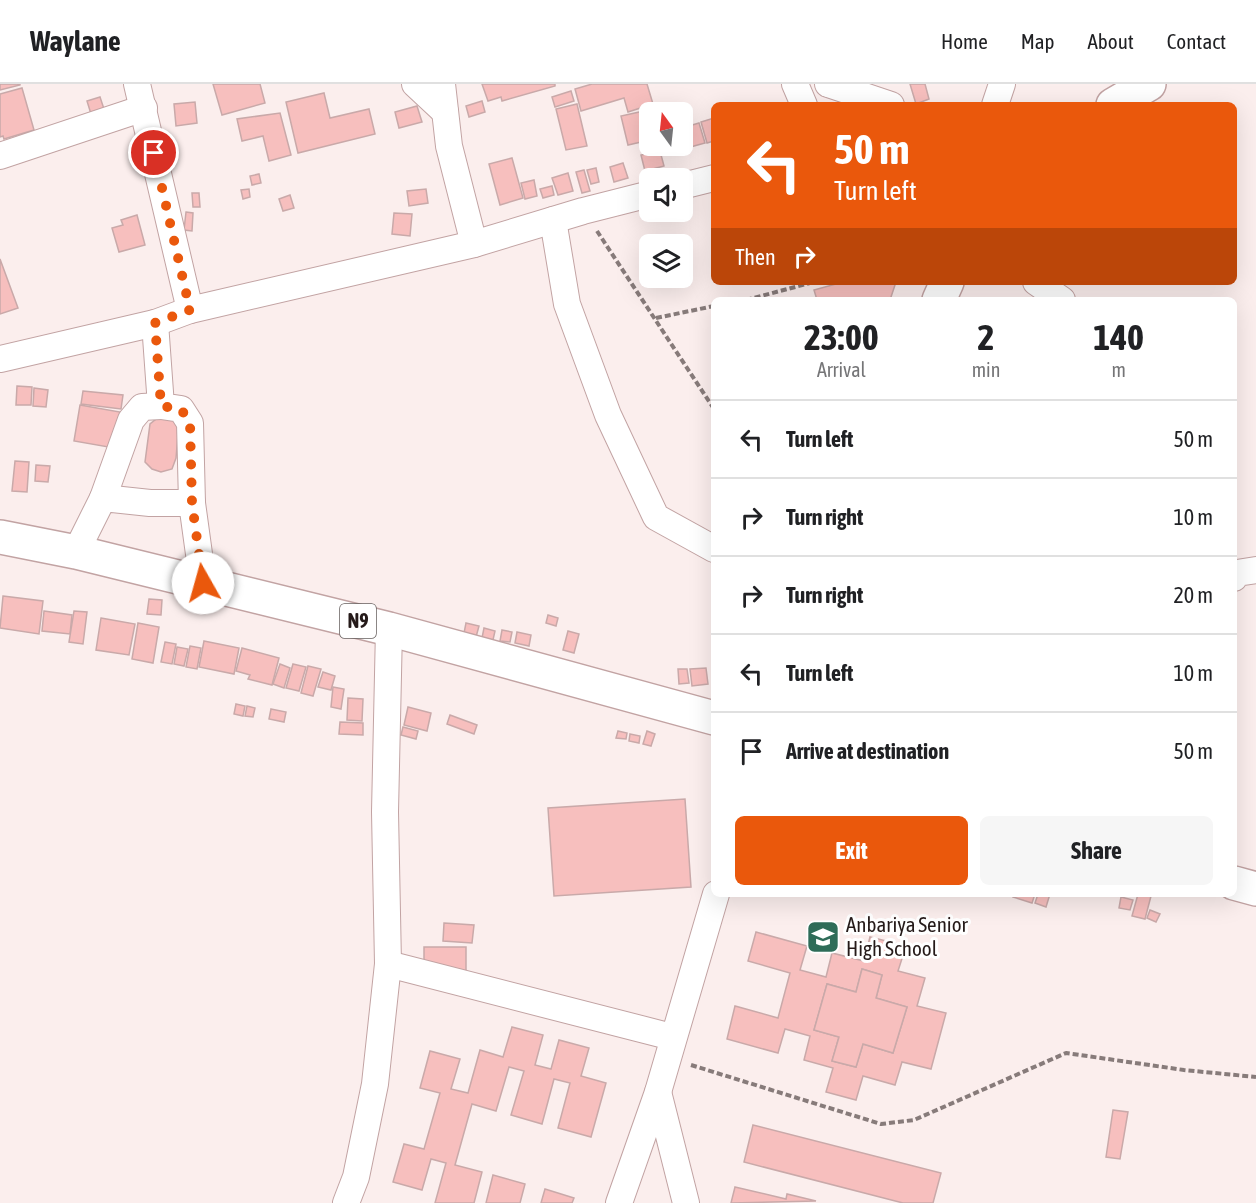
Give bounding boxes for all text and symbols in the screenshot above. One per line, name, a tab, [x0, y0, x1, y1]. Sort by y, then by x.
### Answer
text: Waylane	[30, 25, 121, 57]
text: Home	[941, 29, 988, 53]
text: Map	[1021, 29, 1055, 53]
text: About	[1088, 29, 1134, 53]
text: Contact	[1167, 29, 1226, 53]
north arrow	[639, 102, 693, 156]
map controls	[639, 102, 693, 288]
text: 50 m	[834, 125, 909, 173]
icon: left	[735, 126, 813, 204]
pin	[128, 127, 179, 178]
icon: arrive	[137, 136, 170, 169]
button: sound	[639, 168, 693, 222]
text: Turn left	[834, 175, 917, 206]
button: layers	[639, 234, 693, 288]
icon: right	[788, 240, 821, 273]
text: Then	[735, 244, 776, 270]
text: 23:00	[804, 316, 879, 358]
text: 2	[978, 316, 994, 358]
text: 140	[1093, 316, 1144, 358]
text: Arrival	[817, 358, 866, 381]
text: min	[972, 358, 1000, 381]
text: m	[1111, 358, 1126, 381]
icon: left	[735, 423, 768, 456]
text: Turn left	[786, 426, 853, 452]
text: 50 m	[1173, 426, 1213, 452]
icon: right	[735, 501, 768, 534]
text: Turn right	[786, 504, 863, 530]
text: 10 m	[1173, 504, 1213, 530]
position arrow	[171, 551, 235, 615]
icon: right	[735, 579, 768, 612]
text: Turn right	[786, 582, 863, 608]
text: 20 m	[1173, 582, 1213, 608]
road number: N9	[340, 604, 376, 638]
icon: left	[735, 657, 768, 690]
text: Turn left	[786, 660, 853, 686]
text: 10 m	[1173, 660, 1213, 686]
icon: arrive	[735, 735, 768, 768]
text: Arrive at destination	[786, 738, 949, 764]
text: 50 m	[1173, 738, 1213, 764]
button: Exit	[735, 816, 968, 885]
button: Share	[980, 816, 1213, 885]
place label: Anbariya Senior High School	[846, 912, 969, 960]
school or university icon: Anbariya Senior High School	[805, 919, 841, 955]

